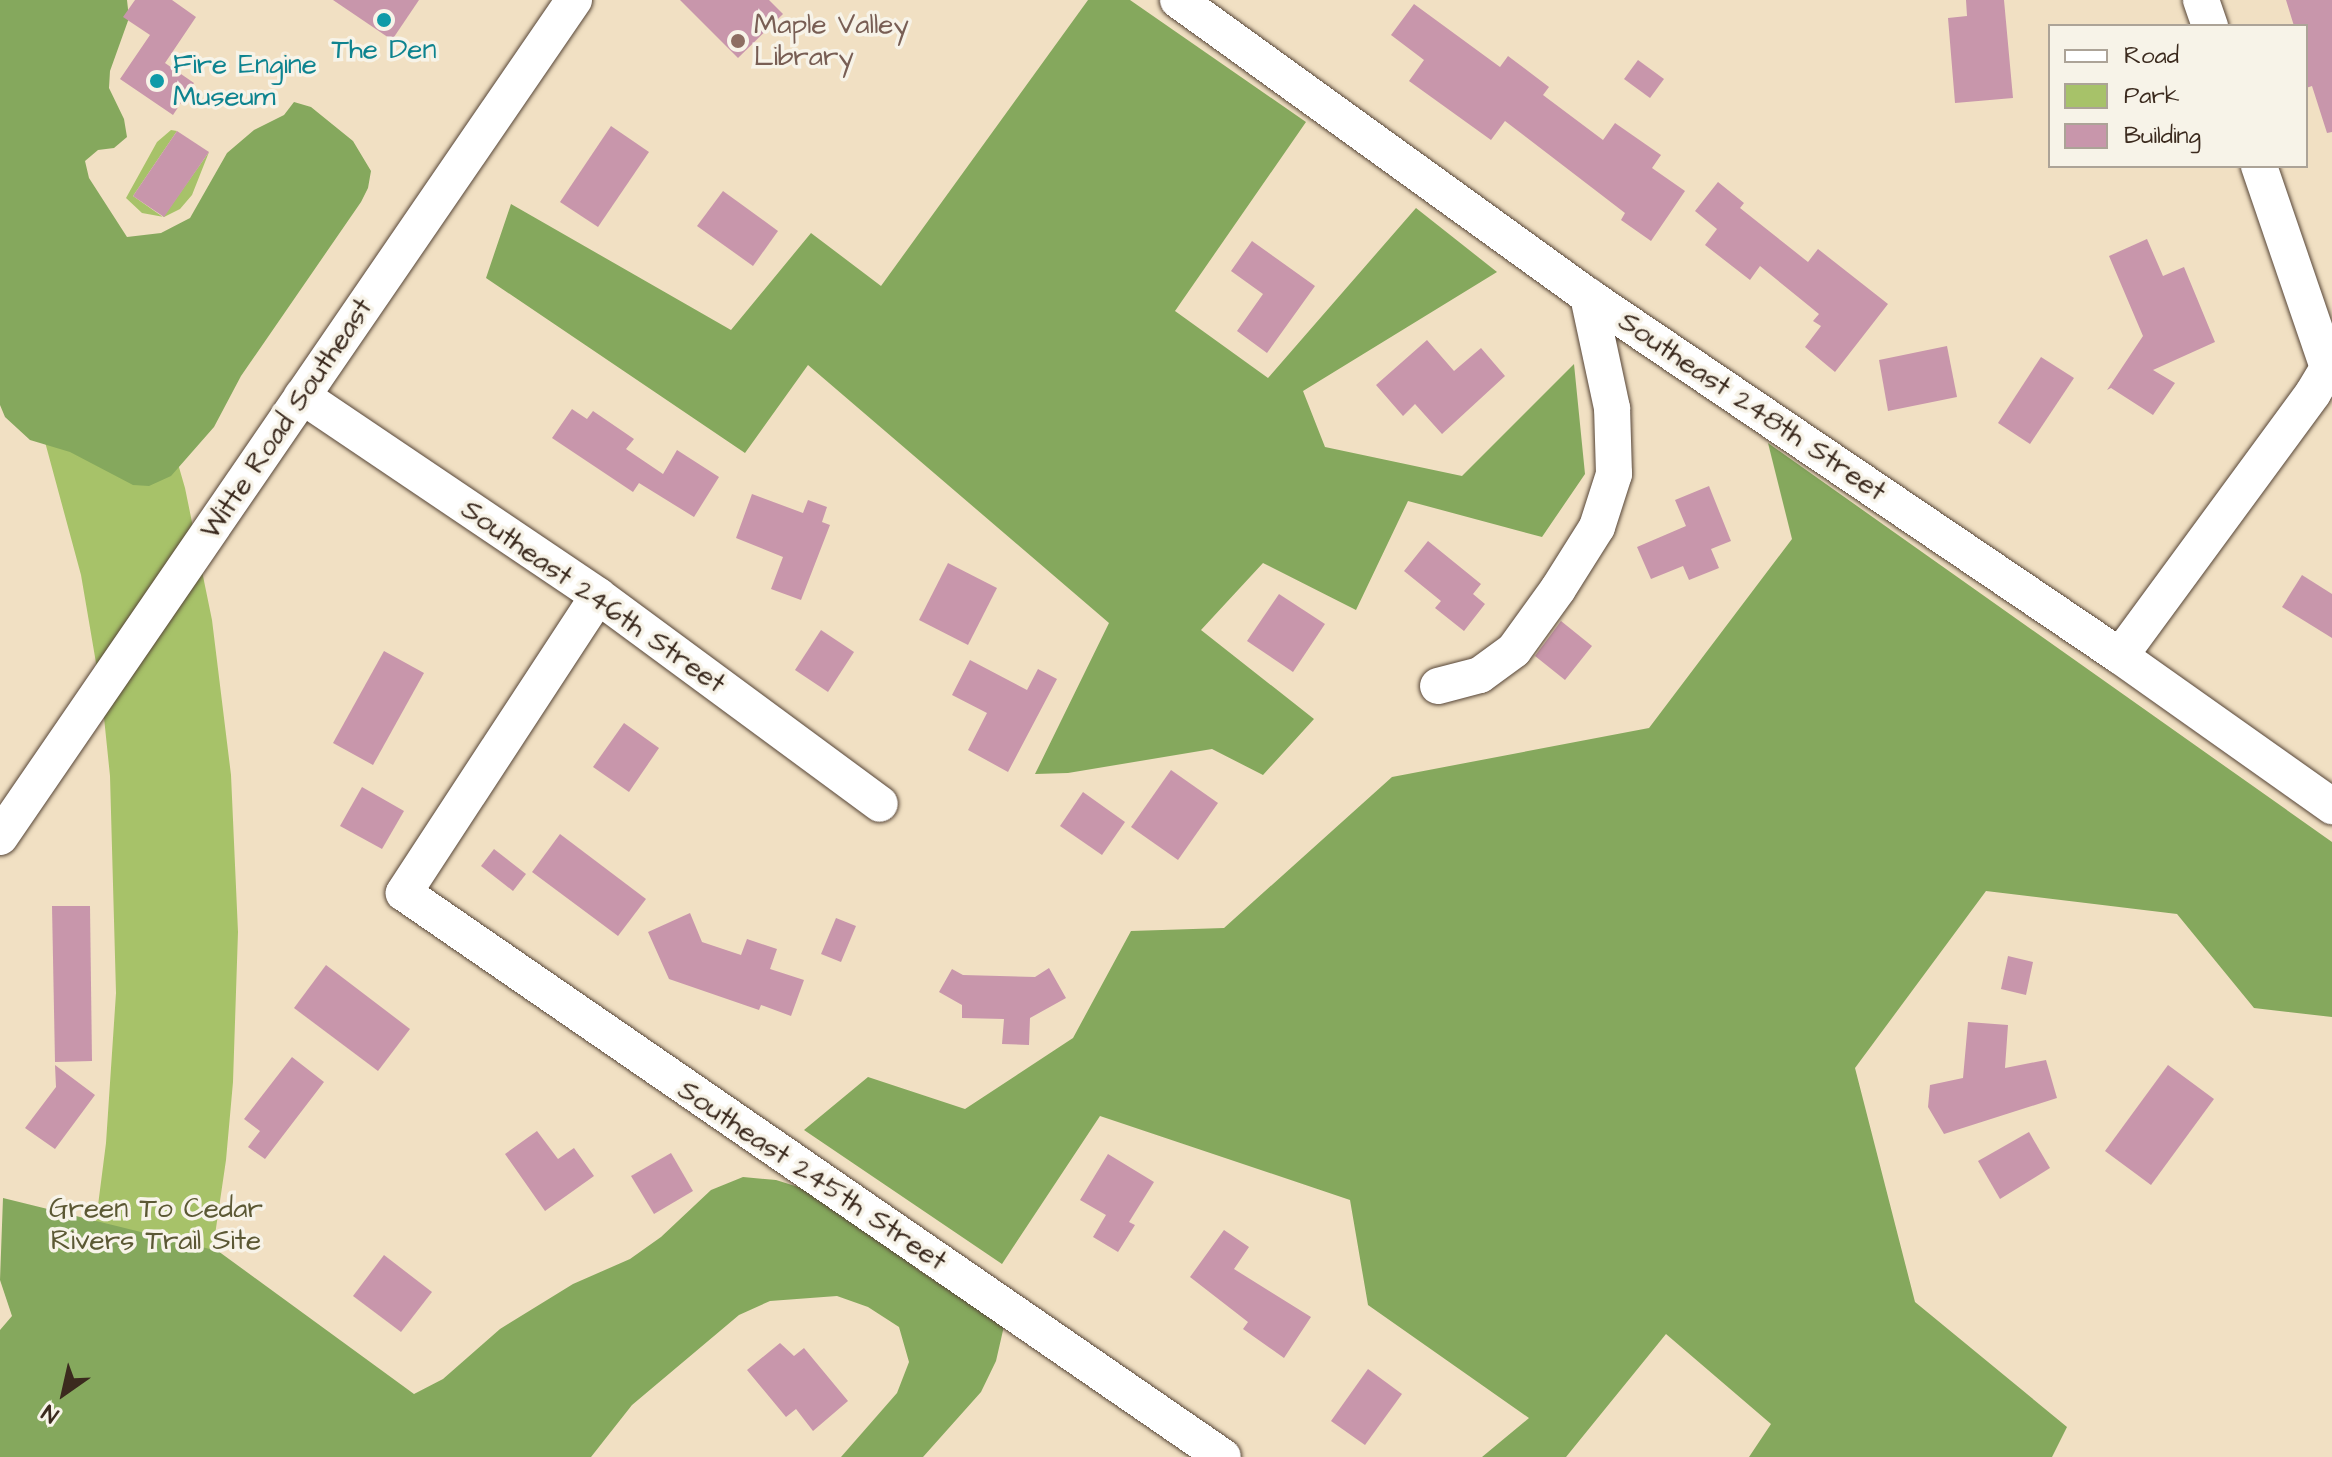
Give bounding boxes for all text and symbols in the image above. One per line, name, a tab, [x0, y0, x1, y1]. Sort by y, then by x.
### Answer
place label: Maple Valley Library	[754, 8, 909, 74]
marker: The Den	[375, 11, 393, 29]
legend	[2048, 24, 2308, 168]
marker: Maple Valley Library	[729, 32, 747, 50]
place label: The Den	[332, 33, 436, 67]
text: Road	[2124, 39, 2179, 73]
place label: Fire Engine Museum	[173, 48, 317, 114]
marker: Fire Engine Museum	[148, 72, 166, 90]
text: Park	[2124, 79, 2180, 113]
text: Building	[2124, 119, 2201, 153]
street label: Witte Road Southeast	[194, 292, 380, 546]
street label: Southeast 248th Street	[1612, 305, 1892, 509]
street label: Southeast 246th Street	[455, 493, 731, 701]
street label: Southeast 245th Street	[671, 1073, 953, 1279]
park label: Green To Cedar Rivers Trail Site	[49, 1192, 263, 1258]
north arrow	[24, 1353, 104, 1433]
text: N	[36, 1397, 65, 1430]

